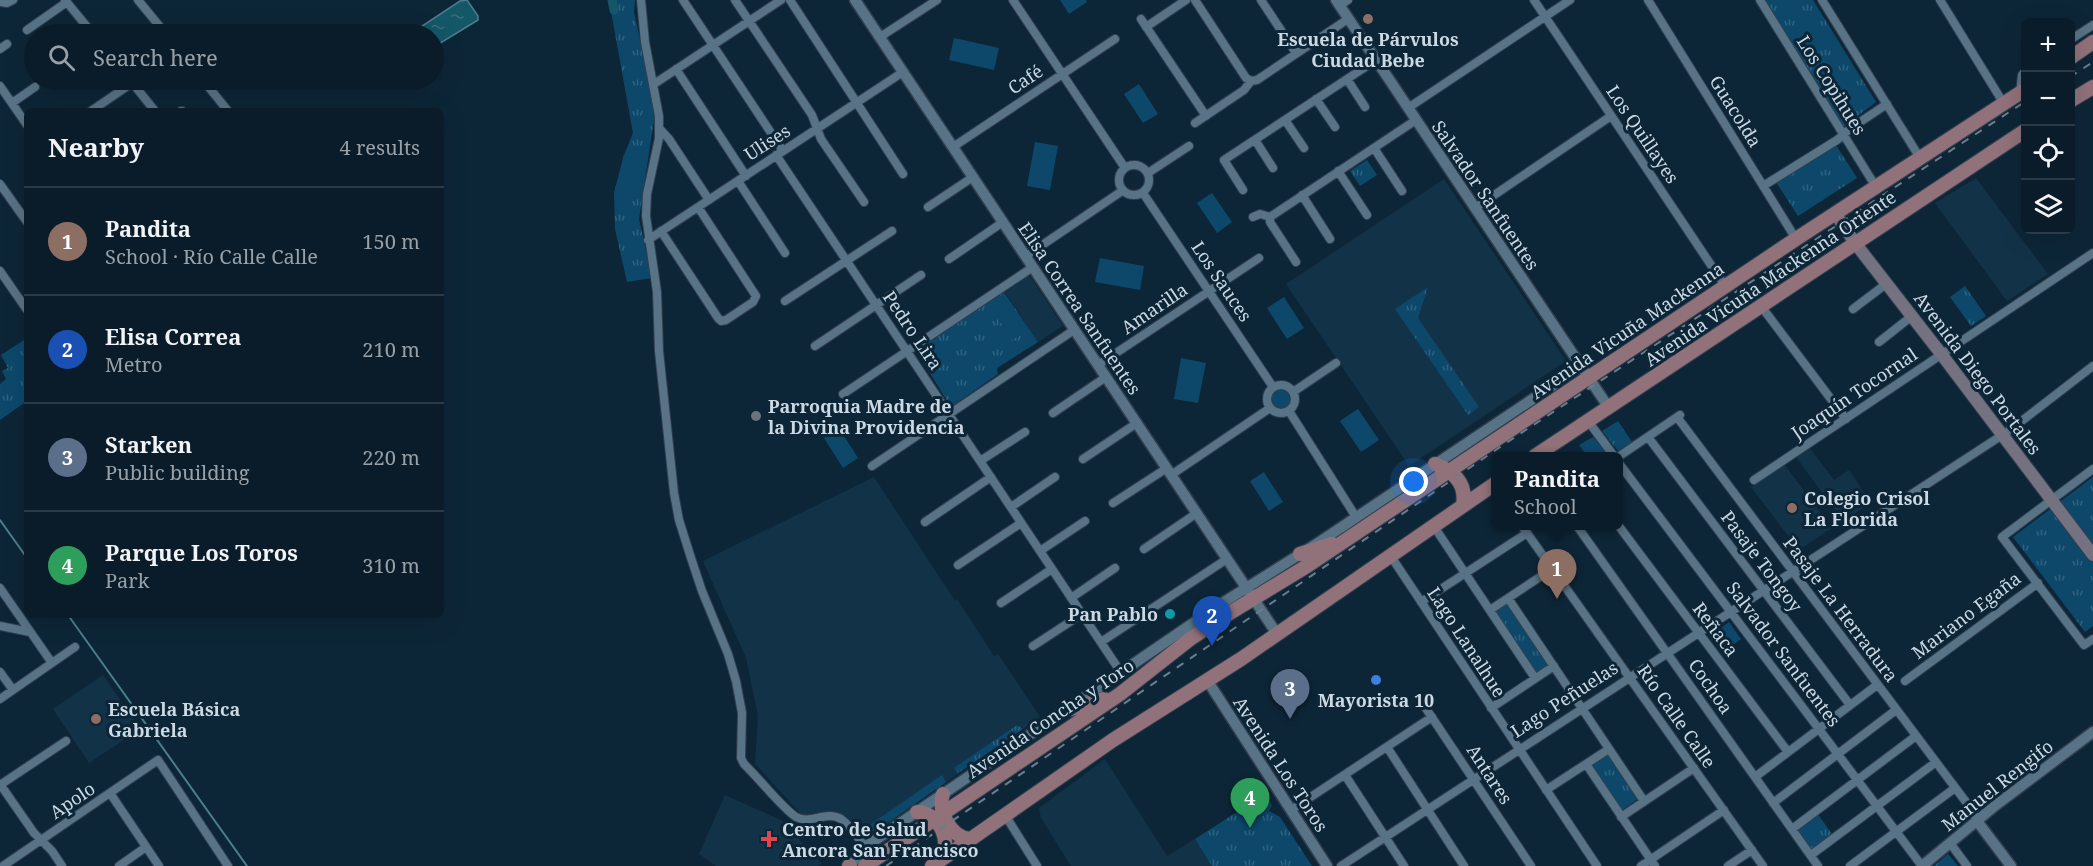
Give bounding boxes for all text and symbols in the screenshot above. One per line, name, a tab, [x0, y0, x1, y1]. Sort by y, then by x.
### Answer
marker: Escuela de Párvulos Ciudad Bebe	[1361, 12, 1375, 26]
map controls	[2021, 18, 2075, 234]
button: +	[2021, 18, 2075, 72]
search box	[24, 24, 444, 90]
place label: Escuela de Párvulos Ciudad Bebe	[1277, 27, 1459, 72]
street label: Los Copihues	[1792, 31, 1872, 139]
icon: search	[45, 41, 78, 74]
text: Search here	[93, 42, 218, 72]
street label: Café	[1003, 59, 1047, 99]
street label: Guacolda	[1705, 71, 1767, 151]
button: −	[2021, 72, 2075, 126]
street label: Los Quillayes	[1601, 80, 1685, 188]
street label: Salvador Sanfuentes	[1427, 116, 1545, 274]
street label: Ulises	[739, 118, 795, 166]
button: locate	[2021, 126, 2075, 180]
text: Nearby	[48, 129, 144, 165]
text: 4 results	[340, 134, 420, 161]
button: layers	[2021, 180, 2075, 234]
street label: Avenida Vicuña Mackenna Oriente	[1640, 185, 1900, 371]
text: Pandita	[105, 213, 191, 243]
street label: Elisa Correa Sanfuentes	[1013, 217, 1147, 399]
text: 1	[62, 228, 73, 255]
text: 150 m	[362, 228, 420, 255]
street label: Los Sauces	[1186, 236, 1258, 326]
text: School · Río Calle Calle	[105, 243, 318, 270]
street label: Avenida Vicuña Mackenna	[1526, 256, 1728, 404]
street label: Amarilla	[1116, 277, 1192, 339]
street label: Pedro Lira	[878, 286, 948, 374]
street label: Avenida Diego Portales	[1909, 287, 2047, 459]
text: Elisa Correa	[105, 321, 241, 351]
text: 2	[62, 336, 73, 363]
text: 210 m	[362, 336, 420, 363]
street label: Joaquín Tocornal	[1786, 342, 1922, 445]
text: Metro	[105, 351, 162, 378]
place label: Parroquia Madre de la Divina Providencia	[768, 394, 965, 439]
marker: Parroquia Madre de la Divina Providencia	[749, 409, 763, 423]
text: Starken	[105, 429, 192, 459]
text: 3	[62, 444, 73, 471]
text: 220 m	[362, 444, 420, 471]
popup	[1491, 452, 1623, 530]
text: Public building	[105, 459, 250, 486]
text: Pandita	[1514, 463, 1600, 493]
your location	[1399, 467, 1428, 496]
place label: Colegio Crisol La Florida	[1804, 486, 1930, 531]
text: School	[1514, 493, 1577, 520]
marker: Colegio Crisol La Florida	[1785, 501, 1799, 515]
street label: Pasaje Tongoy	[1716, 505, 1808, 617]
street label: Pasaje La Herradura	[1778, 531, 1904, 687]
text: Parque Los Toros	[105, 537, 298, 567]
pin: 1	[1538, 550, 1576, 599]
text: 4	[62, 552, 73, 579]
text: 310 m	[362, 552, 420, 579]
street label: Mariano Egaña	[1907, 566, 2025, 664]
text: Park	[105, 567, 149, 594]
street label: Salvador Sanfuentes	[1722, 577, 1846, 731]
street label: Lago Lanalhue	[1422, 582, 1512, 702]
pin: 2	[1192, 596, 1232, 646]
street label: Reñaca	[1688, 597, 1744, 661]
place label: Pan Pablo	[1068, 602, 1158, 626]
marker: Pan Pablo	[1163, 607, 1177, 621]
street label: Avenida Concha y Toro	[962, 653, 1138, 783]
street label: Cochoa	[1683, 654, 1739, 718]
street label: Lago Peñuelas	[1506, 655, 1622, 743]
street label: Río Calle Calle	[1632, 659, 1722, 773]
pin: 3	[1270, 670, 1310, 719]
marker: Mayorista 10	[1369, 673, 1383, 687]
place label: Mayorista 10	[1318, 688, 1434, 712]
street label: Avenida Los Toros	[1228, 692, 1334, 836]
place label: Escuela Básica Gabriela	[108, 697, 240, 742]
marker: Escuela Básica Gabriela	[89, 712, 103, 726]
street label: Manuel Rengifo	[1936, 734, 2058, 836]
street label: Antares	[1462, 739, 1518, 809]
street label: Apolo	[45, 776, 99, 824]
pin: 4	[1230, 778, 1270, 828]
place label: Centro de Salud Ancora San Francisco	[782, 817, 979, 862]
marker: Centro de Salud Ancora San Francisco	[760, 830, 778, 848]

